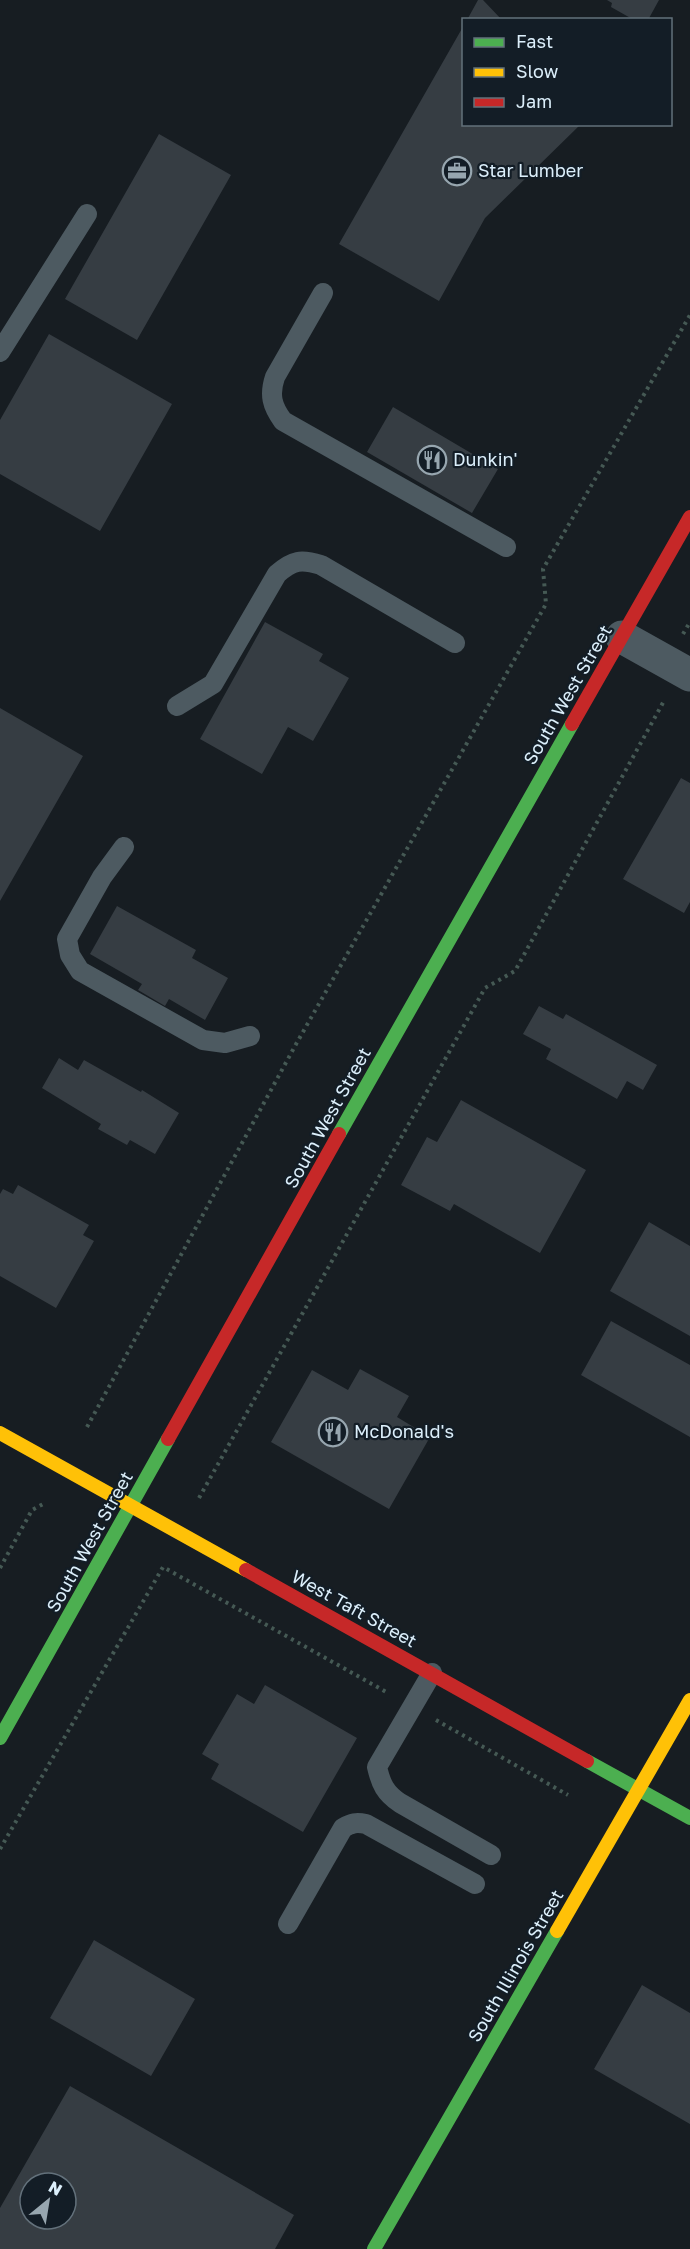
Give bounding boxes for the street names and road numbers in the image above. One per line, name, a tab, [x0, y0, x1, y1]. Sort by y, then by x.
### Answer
street label: South West Street	[518, 621, 616, 768]
street label: South West Street	[279, 1043, 375, 1192]
street label: South West Street	[41, 1467, 137, 1616]
street label: West Taft Street	[288, 1565, 421, 1652]
street label: South Illinois Street	[463, 1886, 568, 2045]

